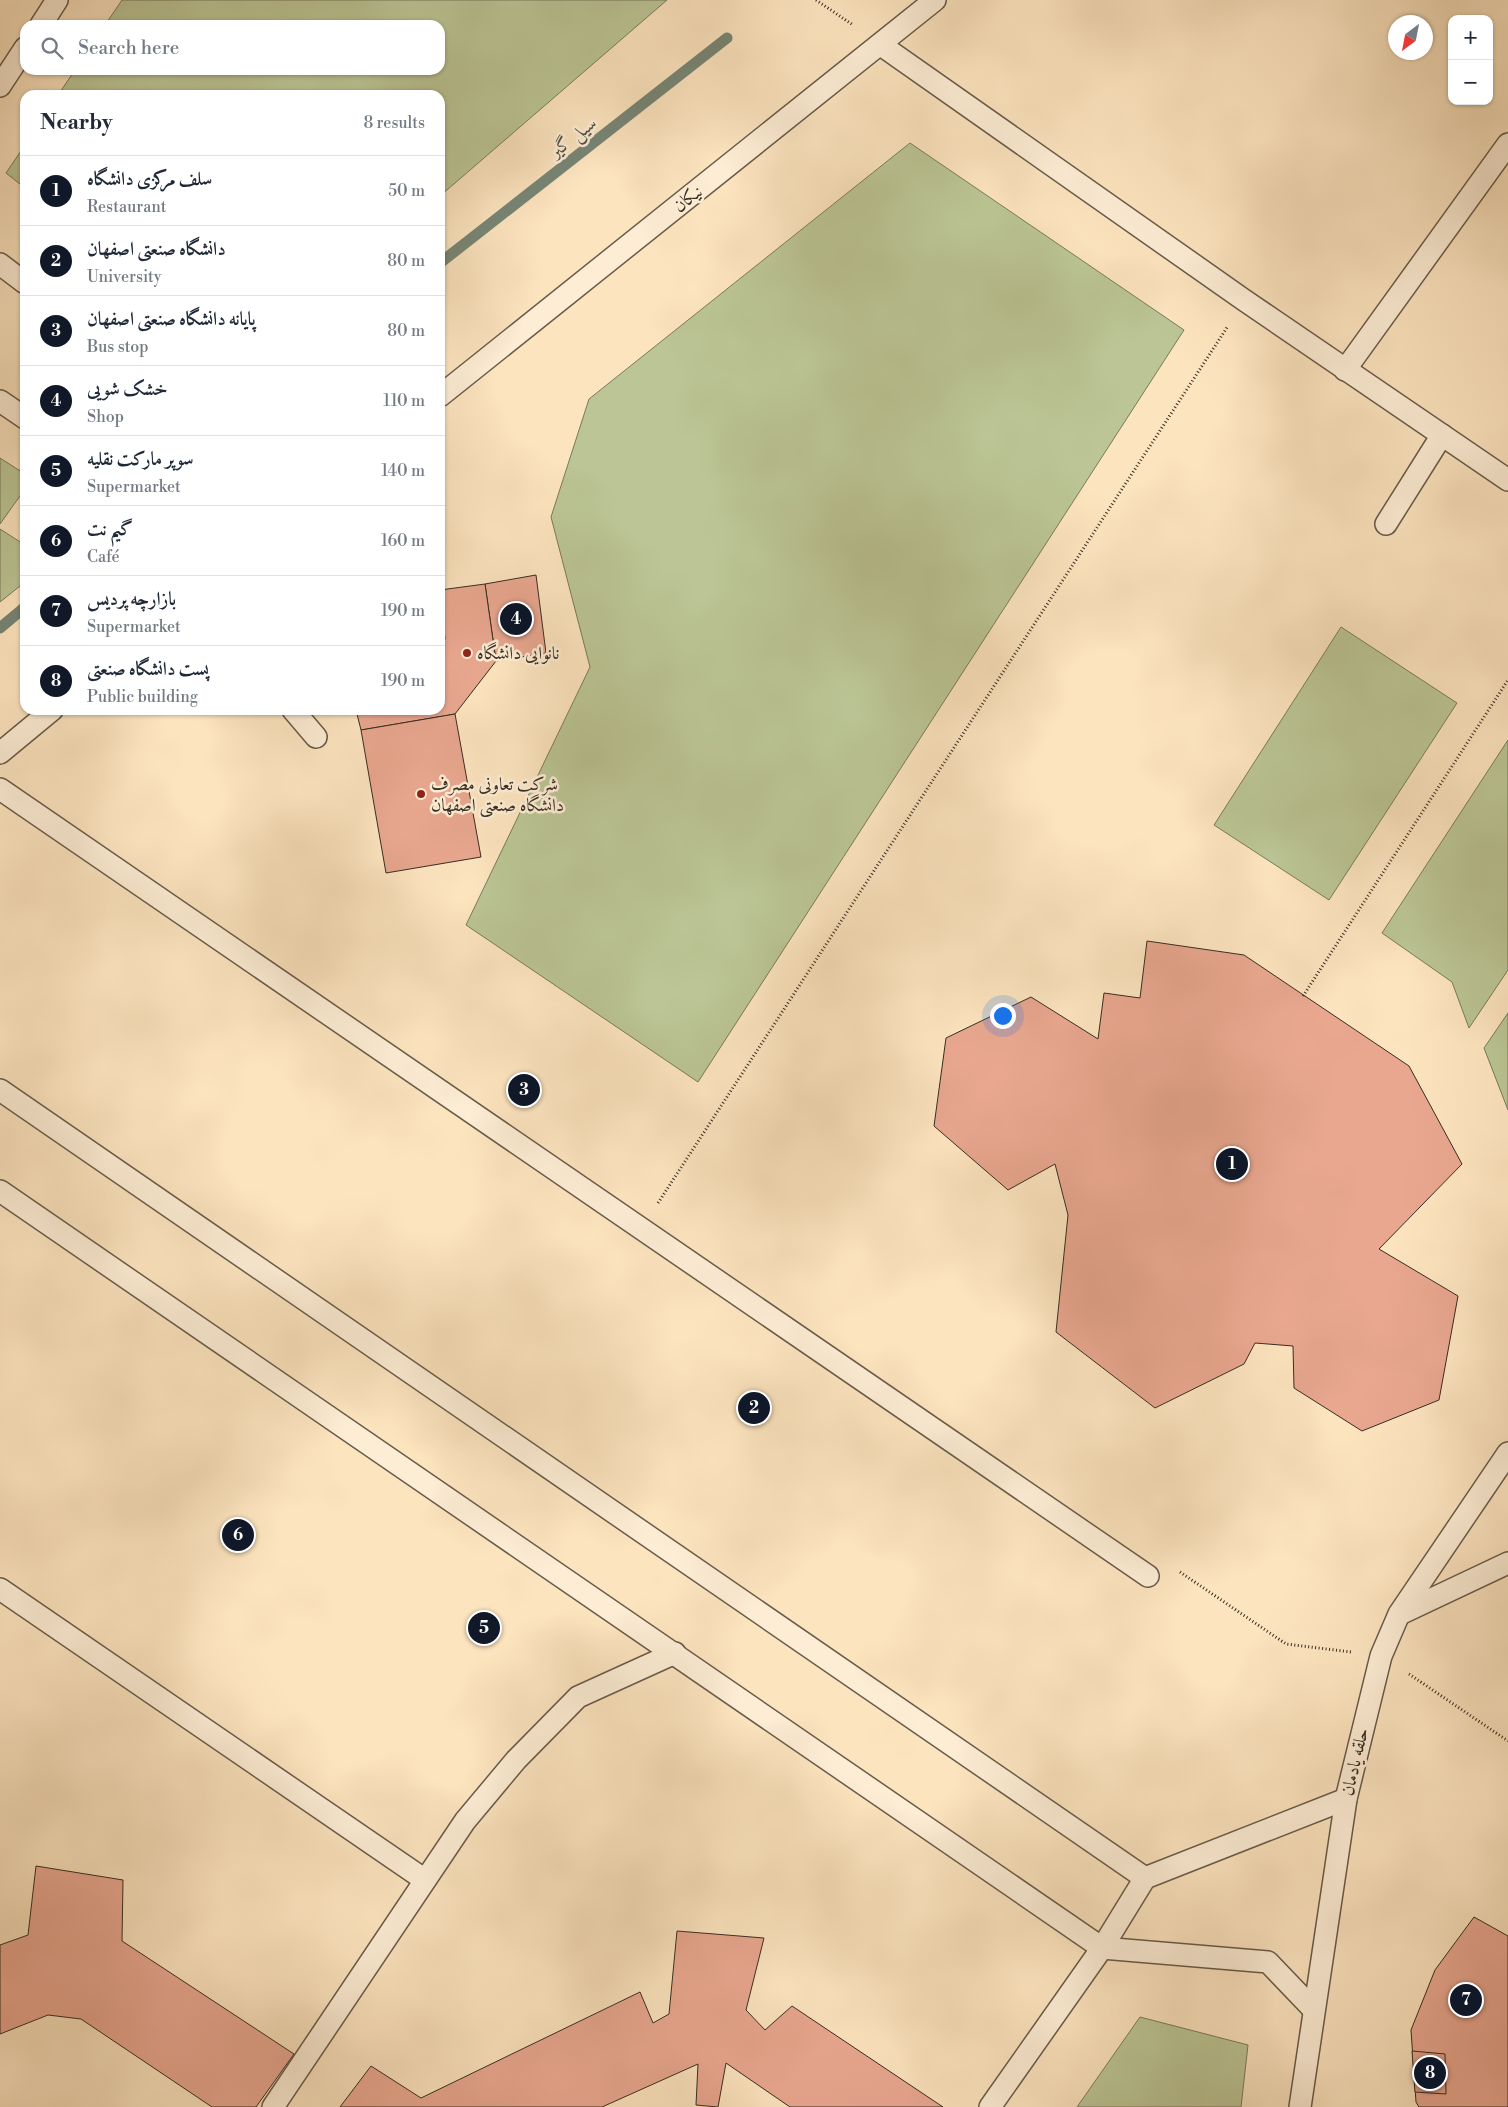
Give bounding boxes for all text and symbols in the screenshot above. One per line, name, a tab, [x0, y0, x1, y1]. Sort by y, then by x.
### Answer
north arrow	[1388, 15, 1433, 60]
map controls	[1448, 15, 1493, 105]
button: +	[1448, 15, 1493, 60]
search box	[20, 20, 445, 75]
icon: search	[38, 34, 66, 62]
text: Search here	[78, 36, 179, 60]
button: −	[1448, 60, 1493, 105]
text: Nearby	[40, 110, 113, 136]
water label: سیل گیر	[543, 111, 602, 165]
text: 8 results	[363, 113, 425, 133]
text: سلف مرکزی دانشگاه	[87, 167, 212, 191]
street label: نیکان	[669, 180, 707, 218]
text: 1	[52, 181, 60, 201]
text: 50 m	[388, 181, 425, 201]
text: Restaurant	[87, 197, 166, 217]
text: دانشگاه صنعتی اصفهان	[87, 237, 226, 261]
text: 2	[51, 251, 61, 271]
text: 80 m	[387, 251, 425, 271]
text: University	[87, 267, 161, 287]
text: پایانه دانشگاه صنعتی اصفهان	[87, 307, 256, 331]
text: 3	[51, 321, 61, 341]
text: 80 m	[387, 321, 425, 341]
text: Bus stop	[87, 337, 149, 357]
text: خشک شویی	[87, 377, 168, 401]
text: 4	[51, 391, 61, 411]
text: 110 m	[383, 391, 425, 411]
text: Shop	[87, 407, 124, 427]
text: سوپر مارکت نقلیه	[87, 447, 193, 471]
text: 5	[51, 461, 61, 481]
text: 140 m	[381, 461, 425, 481]
text: Supermarket	[87, 477, 181, 497]
text: گیم نت	[87, 517, 133, 541]
text: 6	[51, 531, 61, 551]
text: 160 m	[381, 531, 425, 551]
text: Café	[87, 547, 120, 567]
text: بازارچه پردیس	[87, 587, 176, 611]
pin: 4	[500, 600, 532, 638]
text: 7	[51, 601, 61, 621]
text: 190 m	[381, 601, 425, 621]
text: Supermarket	[87, 617, 181, 637]
place label: نانوایی دانشگاه	[477, 641, 559, 665]
marker: نانوایی دانشگاه	[461, 647, 473, 659]
text: پست دانشگاه صنعتی	[87, 657, 209, 681]
text: 8	[51, 671, 61, 691]
text: 190 m	[381, 671, 425, 691]
text: Public building	[87, 687, 198, 707]
place label: شرکت تعاونی مصرف دانشگاه صنعتی اصفهان	[431, 773, 564, 818]
marker: شرکت تعاونی مصرف دانشگاه صنعتی اصفهان	[415, 788, 427, 800]
your location	[990, 1003, 1016, 1029]
pin: 3	[508, 1071, 540, 1109]
pin: 1	[1216, 1145, 1248, 1183]
pin: 2	[738, 1389, 770, 1427]
pin: 6	[222, 1516, 254, 1554]
pin: 5	[468, 1609, 500, 1647]
street label: حلقه یادمان	[1336, 1726, 1374, 1798]
pin: 7	[1450, 1981, 1482, 2019]
pin: 8	[1414, 2054, 1446, 2092]

